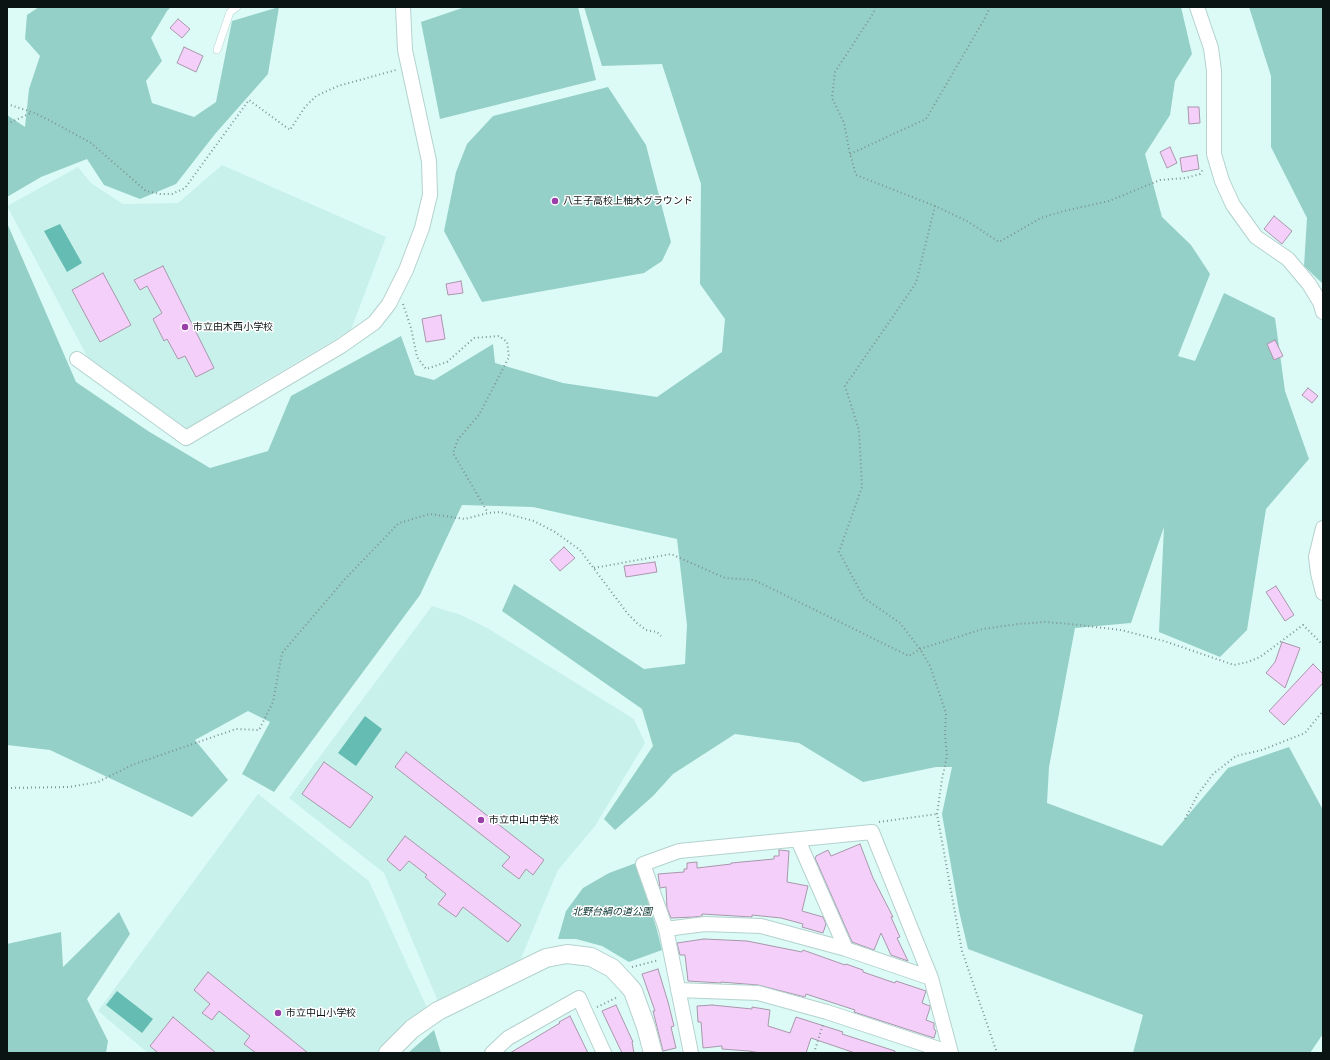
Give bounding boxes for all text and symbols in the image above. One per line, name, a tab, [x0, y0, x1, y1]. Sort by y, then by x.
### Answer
place label: 八王子高校上柚木グラウンド	[563, 195, 693, 207]
marker: 八王子高校上柚木グラウンド	[550, 196, 560, 206]
place label: 市立由木西小学校	[193, 321, 273, 333]
marker: 市立由木西小学校	[180, 322, 190, 332]
place label: 市立中山中学校	[489, 814, 559, 826]
marker: 市立中山中学校	[476, 815, 486, 825]
park label: 北野台絹の道公園	[572, 906, 652, 918]
place label: 市立中山小学校	[286, 1007, 356, 1019]
marker: 市立中山小学校	[273, 1008, 283, 1018]

